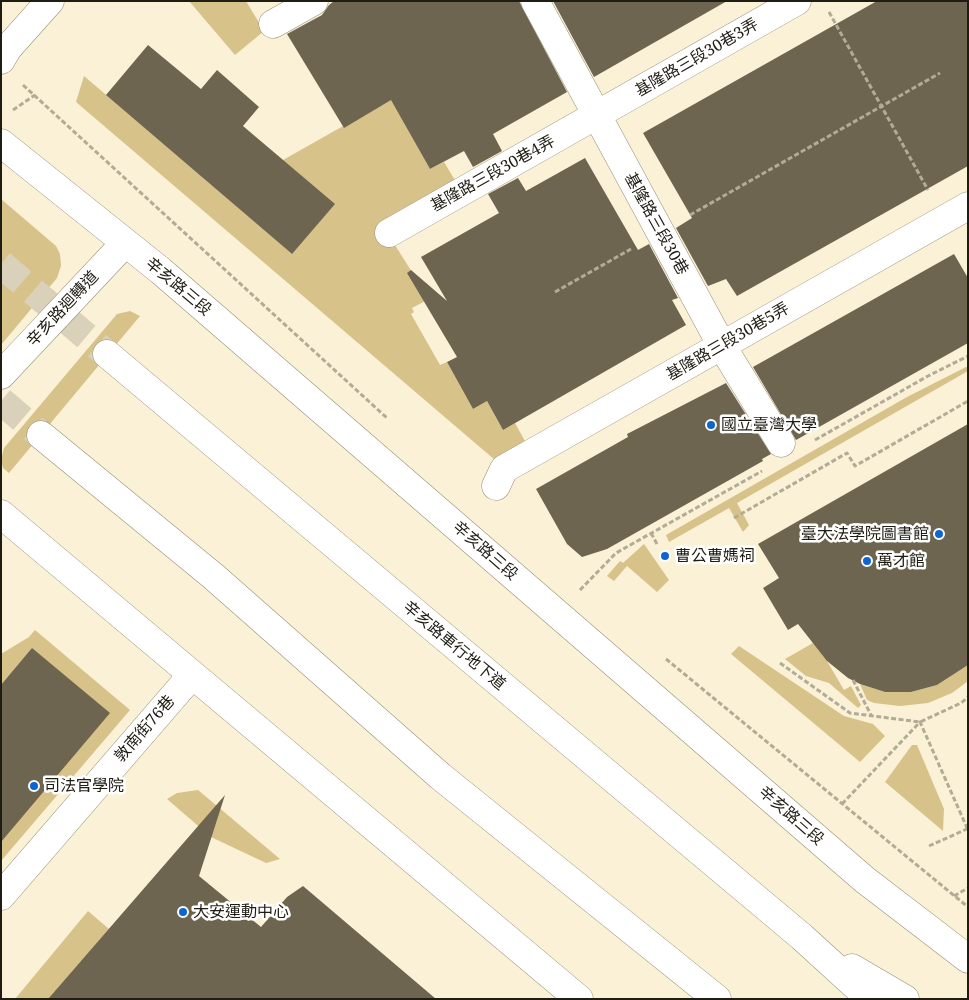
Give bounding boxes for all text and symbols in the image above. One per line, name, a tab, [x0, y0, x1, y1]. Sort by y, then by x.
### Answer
street label: 基隆路三段30巷3弄	[632, 15, 762, 101]
street label: 基隆路三段30巷4弄	[428, 132, 558, 216]
street label: 基隆路三段30巷	[620, 170, 692, 278]
street label: 辛亥路三段	[141, 254, 215, 320]
street label: 辛亥路迴轉道	[23, 267, 103, 351]
street label: 基隆路三段30巷5弄	[663, 299, 793, 385]
place label: 國立臺灣大學	[721, 415, 817, 435]
marker: 國立臺灣大學	[705, 419, 717, 431]
street label: 辛亥路三段	[449, 518, 521, 584]
place label: 臺大法學院圖書館	[801, 524, 929, 544]
marker: 臺大法學院圖書館	[933, 528, 945, 540]
place label: 曹公曹媽祠	[675, 546, 755, 566]
marker: 曹公曹媽祠	[659, 550, 671, 562]
place label: 萬才館	[877, 551, 925, 571]
marker: 萬才館	[861, 555, 873, 567]
street label: 辛亥路車行地下道	[399, 598, 509, 694]
street label: 敦南街76巷	[111, 692, 179, 766]
place label: 司法官學院	[44, 776, 124, 796]
marker: 司法官學院	[28, 780, 40, 792]
street label: 辛亥路三段	[755, 783, 827, 849]
place label: 大安運動中心	[193, 902, 289, 922]
marker: 大安運動中心	[177, 906, 189, 918]

